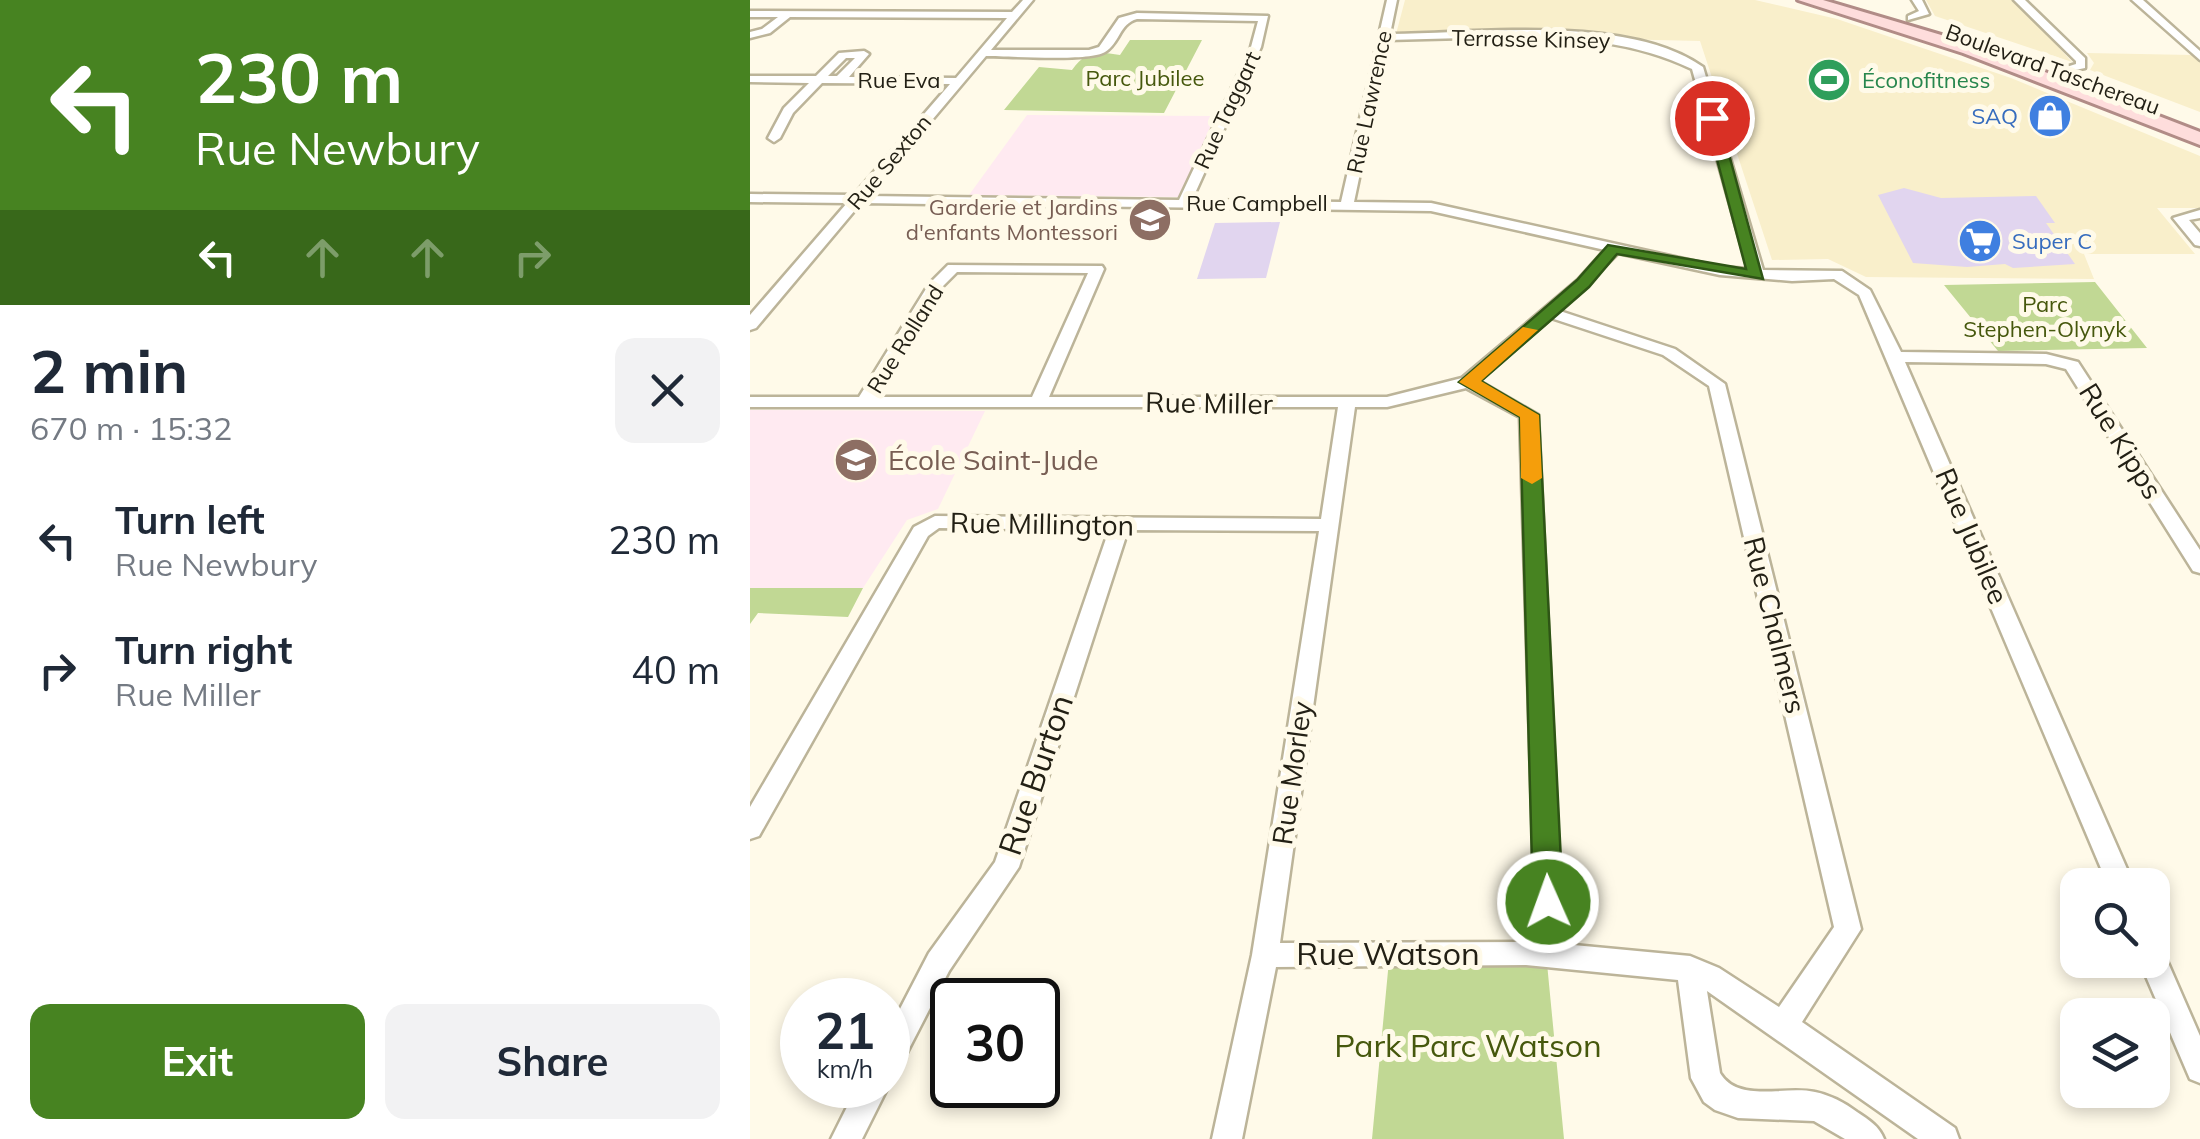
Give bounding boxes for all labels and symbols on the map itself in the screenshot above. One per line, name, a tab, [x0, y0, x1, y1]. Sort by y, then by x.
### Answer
street label: Boulevard Taschereau	[1942, 17, 2164, 121]
street label: Terrasse Kinsey	[1451, 24, 1611, 54]
street label: Rue Lawrence	[1340, 28, 1398, 176]
street label: Rue Taggart	[1188, 47, 1267, 173]
sports icon: Éconofitness	[1806, 57, 1852, 103]
park label: Parc Jubilee	[1085, 64, 1205, 92]
street label: Rue Eva	[857, 66, 941, 94]
place label: Éconofitness	[1862, 66, 1990, 94]
pin	[1670, 76, 1755, 161]
shop icon: SAQ	[2027, 93, 2073, 139]
place label: SAQ	[1971, 102, 2018, 130]
street label: Rue Sexton	[841, 109, 937, 215]
street label: Rue Campbell	[1186, 189, 1328, 217]
place label: Garderie et Jardins d'enfants Montessori	[906, 193, 1118, 246]
school or university icon: Garderie et Jardins d'enfants Montessori	[1127, 197, 1173, 243]
supermarket icon: Super C	[1957, 218, 2003, 264]
place label: Super C	[2012, 227, 2092, 255]
street label: Rue Rolland	[861, 279, 949, 399]
park label: Parc Stephen-Olynyk	[1963, 290, 2127, 343]
street label: Rue Kipps	[2072, 376, 2171, 505]
street label: Rue Miller	[1145, 384, 1274, 421]
school or university icon: École Saint-Jude	[833, 437, 879, 483]
place label: École Saint-Jude	[888, 442, 1099, 477]
street label: Rue Jubilee	[1928, 463, 2017, 609]
street label: Rue Millington	[950, 504, 1134, 543]
street label: Rue Chalmers	[1737, 533, 1814, 717]
street label: Rue Burton	[989, 689, 1081, 860]
street label: Rue Morley	[1264, 699, 1319, 847]
position arrow	[1496, 850, 1600, 954]
street label: Rue Watson	[1296, 933, 1480, 973]
speed limit sign: 30	[930, 978, 1060, 1108]
park label: Park Parc Watson	[1334, 1025, 1602, 1065]

